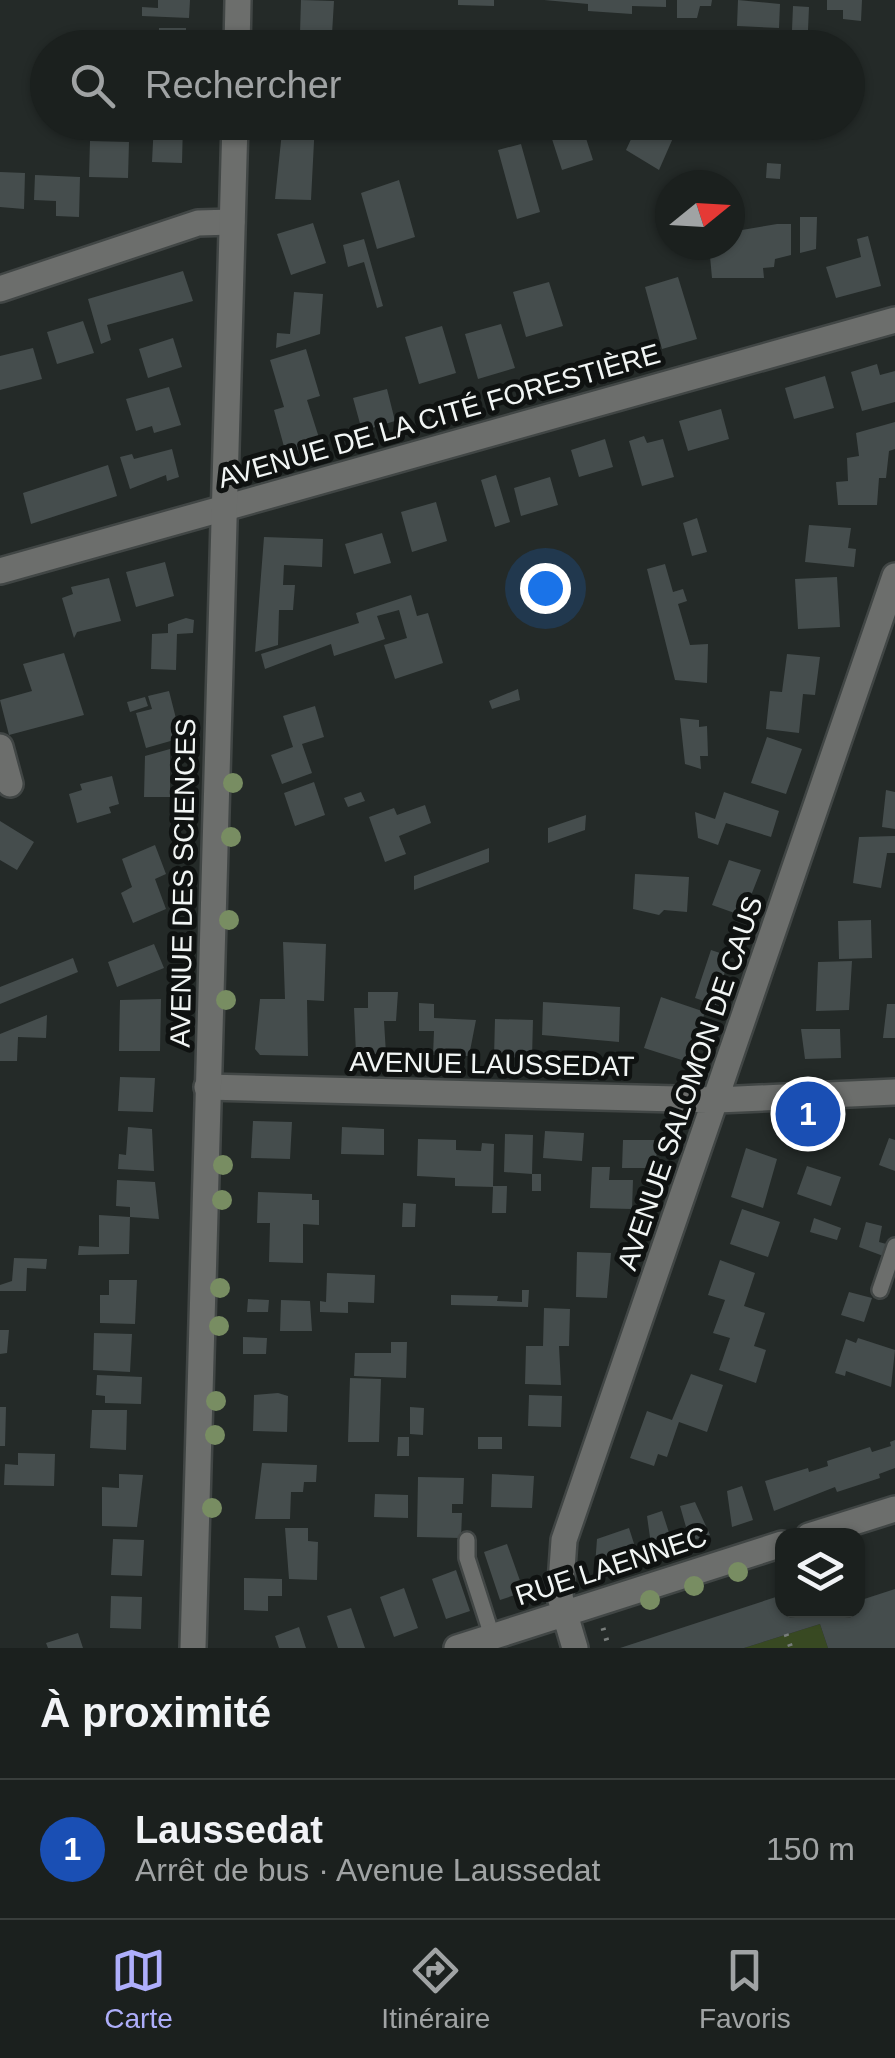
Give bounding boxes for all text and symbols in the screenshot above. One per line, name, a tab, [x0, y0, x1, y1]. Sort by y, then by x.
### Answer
search box	[30, 30, 865, 140]
icon: search	[65, 58, 120, 113]
text: Rechercher	[145, 64, 341, 106]
north arrow	[655, 170, 745, 260]
street label: AVENUE DE LA CITÉ FORESTIÈRE	[214, 338, 664, 494]
your location	[520, 563, 571, 614]
street label: AVENUE DES SCIENCES	[165, 718, 201, 1048]
street label: AVENUE SALOMON DE CAUS	[611, 892, 769, 1274]
street label: AVENUE LAUSSEDAT	[349, 1046, 635, 1082]
pin: 1	[776, 1076, 840, 1152]
street label: RUE LAENNEC	[511, 1520, 711, 1612]
map controls	[775, 1528, 865, 1618]
button: layers	[775, 1528, 865, 1618]
text: À proximité	[40, 1689, 271, 1736]
text: Laussedat	[135, 1809, 323, 1851]
text: 1	[64, 1831, 81, 1867]
text: 150 m	[766, 1831, 855, 1867]
text: Arrêt de bus · Avenue Laussedat	[135, 1852, 601, 1888]
tab: Carte	[104, 1943, 173, 2035]
tab: Itinéraire	[381, 1943, 490, 2035]
tab: Favoris	[699, 1943, 791, 2035]

